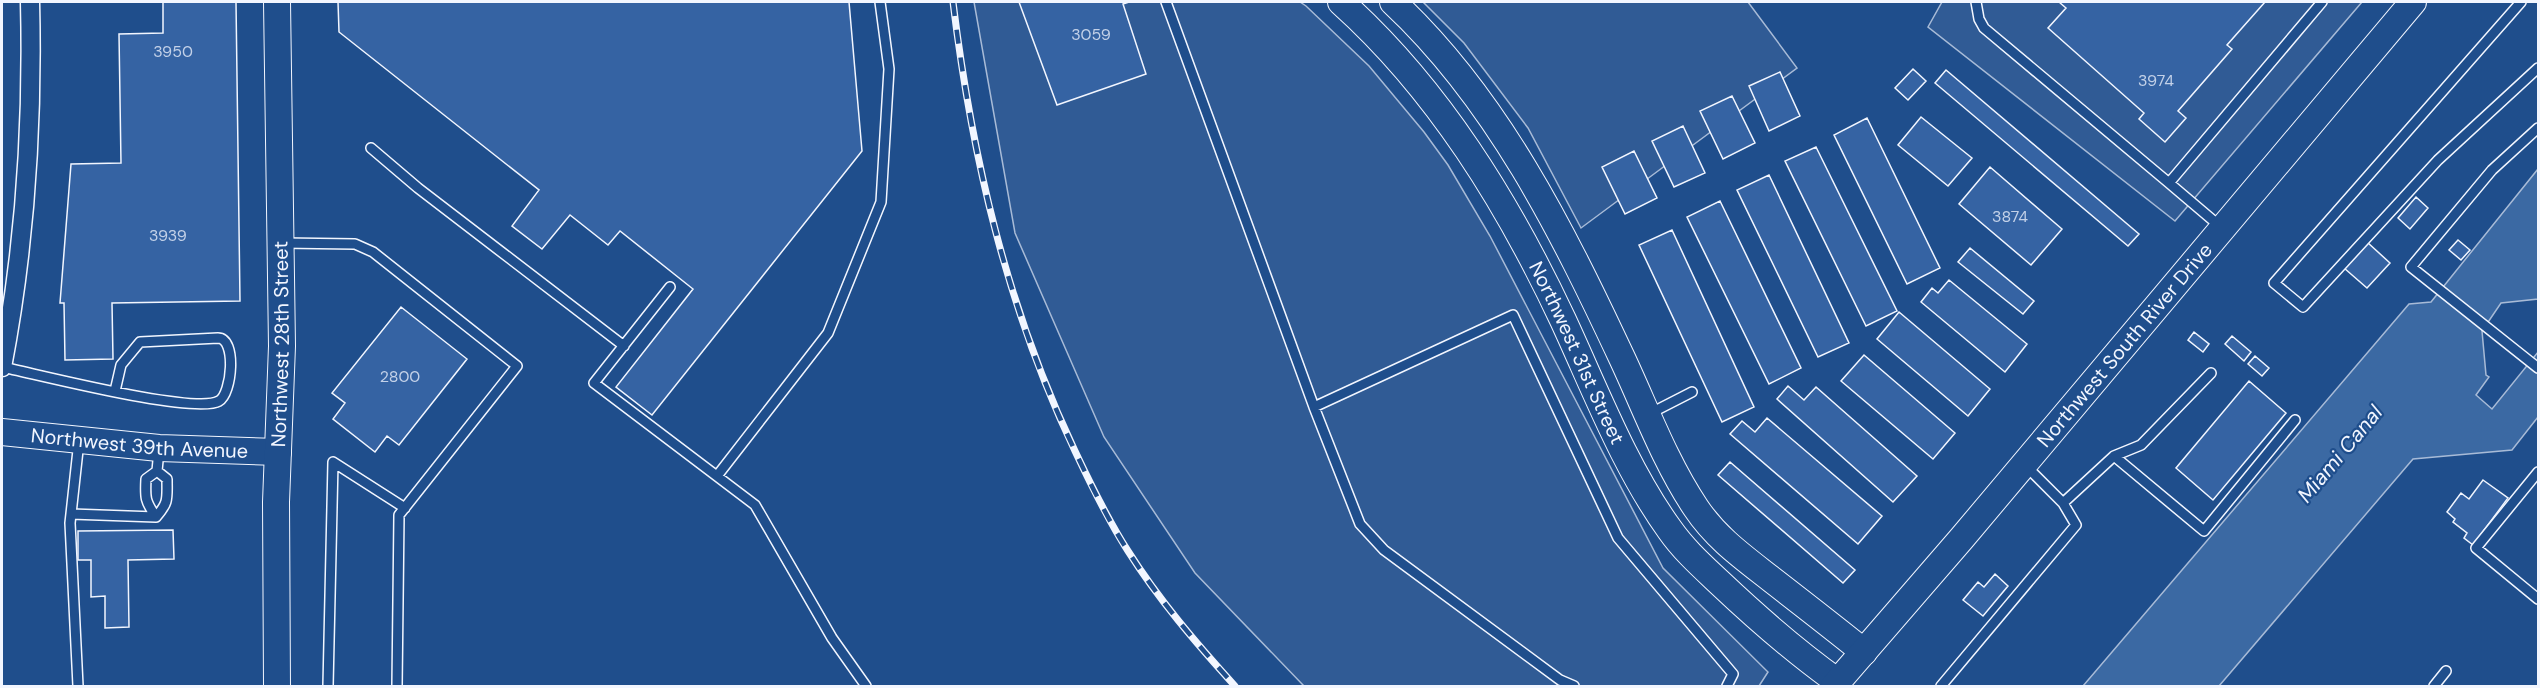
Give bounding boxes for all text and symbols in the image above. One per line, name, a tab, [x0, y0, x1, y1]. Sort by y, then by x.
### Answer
house number: 3059	[1071, 24, 1111, 45]
house number: 3950	[153, 41, 193, 62]
house number: 3974	[2138, 70, 2174, 91]
house number: 3874	[1992, 206, 2028, 227]
house number: 3939	[149, 225, 187, 246]
street label: Northwest South River Drive	[2031, 237, 2218, 453]
street label: Northwest 28th Street	[265, 241, 295, 448]
street label: Northwest 31st Street	[1523, 257, 1631, 449]
house number: 2800	[380, 366, 420, 387]
water label: Miami Canal	[2291, 399, 2389, 509]
street label: Northwest 39th Avenue	[30, 422, 249, 464]

